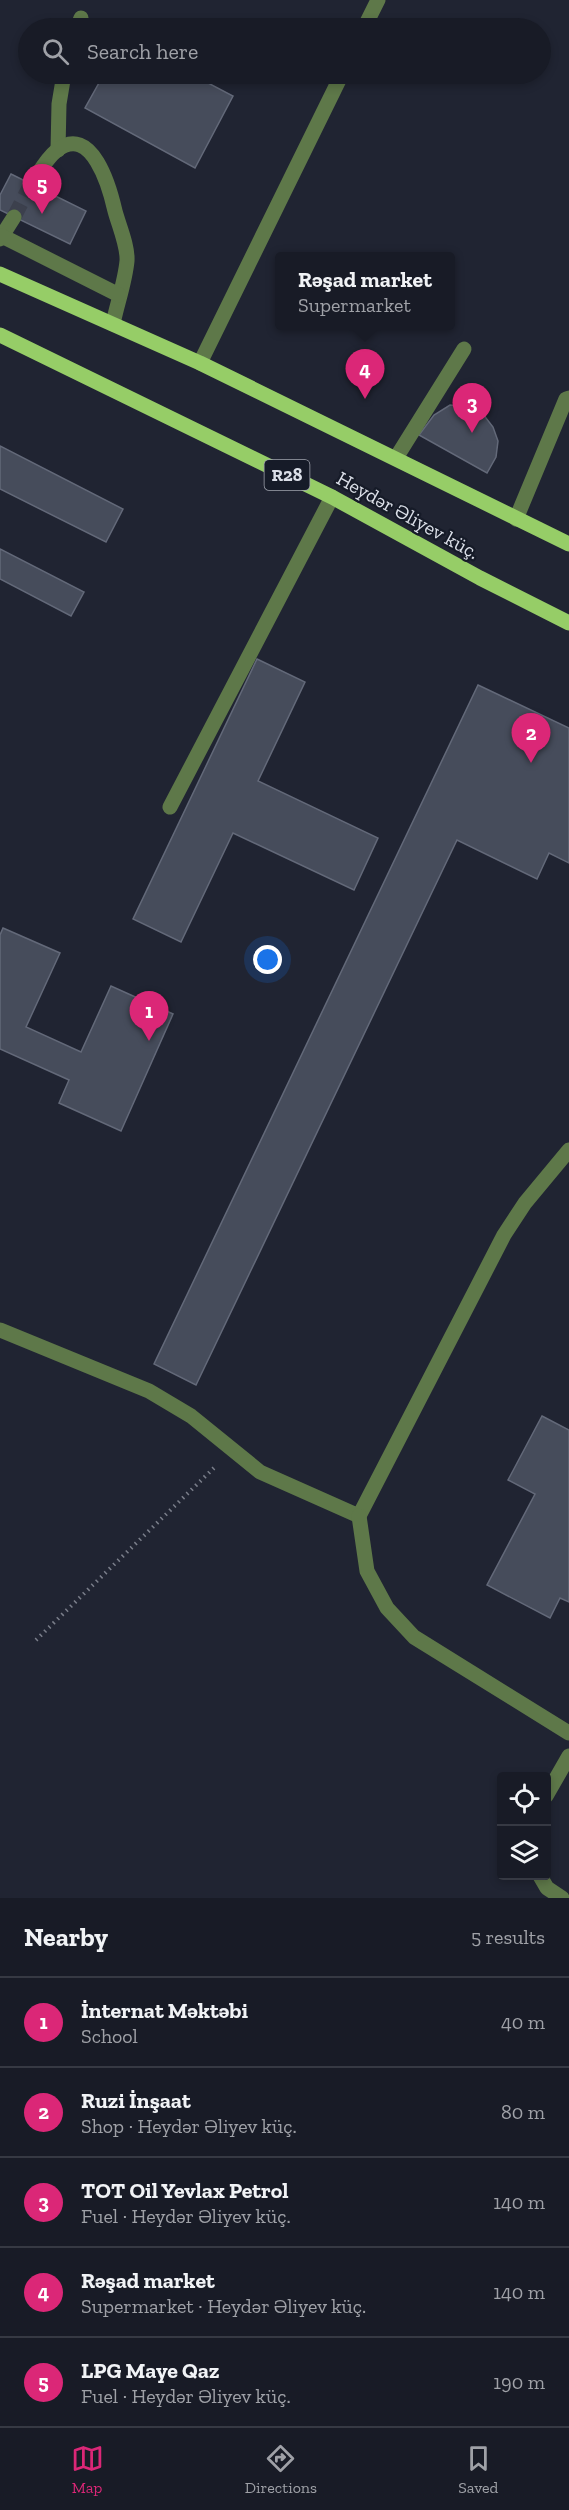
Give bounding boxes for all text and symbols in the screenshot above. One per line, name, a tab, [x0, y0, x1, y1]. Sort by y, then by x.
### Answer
search box	[18, 18, 551, 84]
icon: search	[39, 35, 72, 68]
text: Search here	[87, 38, 198, 65]
pin: 5	[22, 164, 62, 214]
popup	[275, 252, 455, 330]
text: Rəşad market	[298, 266, 432, 293]
text: Supermarket	[298, 293, 411, 317]
pin: 4	[346, 350, 385, 399]
pin: 3	[452, 384, 492, 433]
road number: R28	[264, 460, 310, 490]
street label: Heydər Əliyev küç.	[333, 466, 483, 564]
pin: 2	[512, 714, 550, 763]
your location	[253, 945, 282, 974]
pin: 1	[130, 992, 168, 1041]
map controls	[497, 1772, 551, 1880]
button: locate	[497, 1772, 551, 1826]
button: layers	[497, 1826, 551, 1880]
text: Nearby	[24, 1921, 108, 1953]
text: 5 results	[471, 1925, 545, 1949]
text: İnternat Məktəbi	[81, 1997, 248, 2024]
text: 1	[39, 2010, 48, 2034]
text: 40 m	[501, 2010, 545, 2034]
text: School	[81, 2024, 138, 2048]
text: Ruzi İnşaat	[81, 2087, 191, 2114]
text: 2	[38, 2100, 49, 2124]
text: 80 m	[501, 2100, 545, 2124]
text: Shop · Heydər Əliyev küç.	[81, 2114, 297, 2138]
text: TOT Oil Yevlax Petrol	[81, 2177, 289, 2204]
text: 3	[38, 2190, 49, 2214]
text: 140 m	[493, 2190, 545, 2214]
text: Fuel · Heydər Əliyev küç.	[81, 2204, 291, 2228]
text: Rəşad market	[81, 2267, 215, 2294]
text: 4	[38, 2280, 49, 2304]
text: 140 m	[493, 2280, 545, 2304]
text: Supermarket · Heydər Əliyev küç.	[81, 2294, 366, 2318]
text: LPG Maye Qaz	[81, 2357, 219, 2384]
text: 5	[38, 2370, 49, 2394]
text: 190 m	[493, 2370, 545, 2394]
text: Fuel · Heydər Əliyev küç.	[81, 2384, 291, 2408]
tab: Map	[71, 2442, 104, 2497]
tab: Directions	[245, 2442, 317, 2497]
tab: Saved	[458, 2442, 498, 2497]

